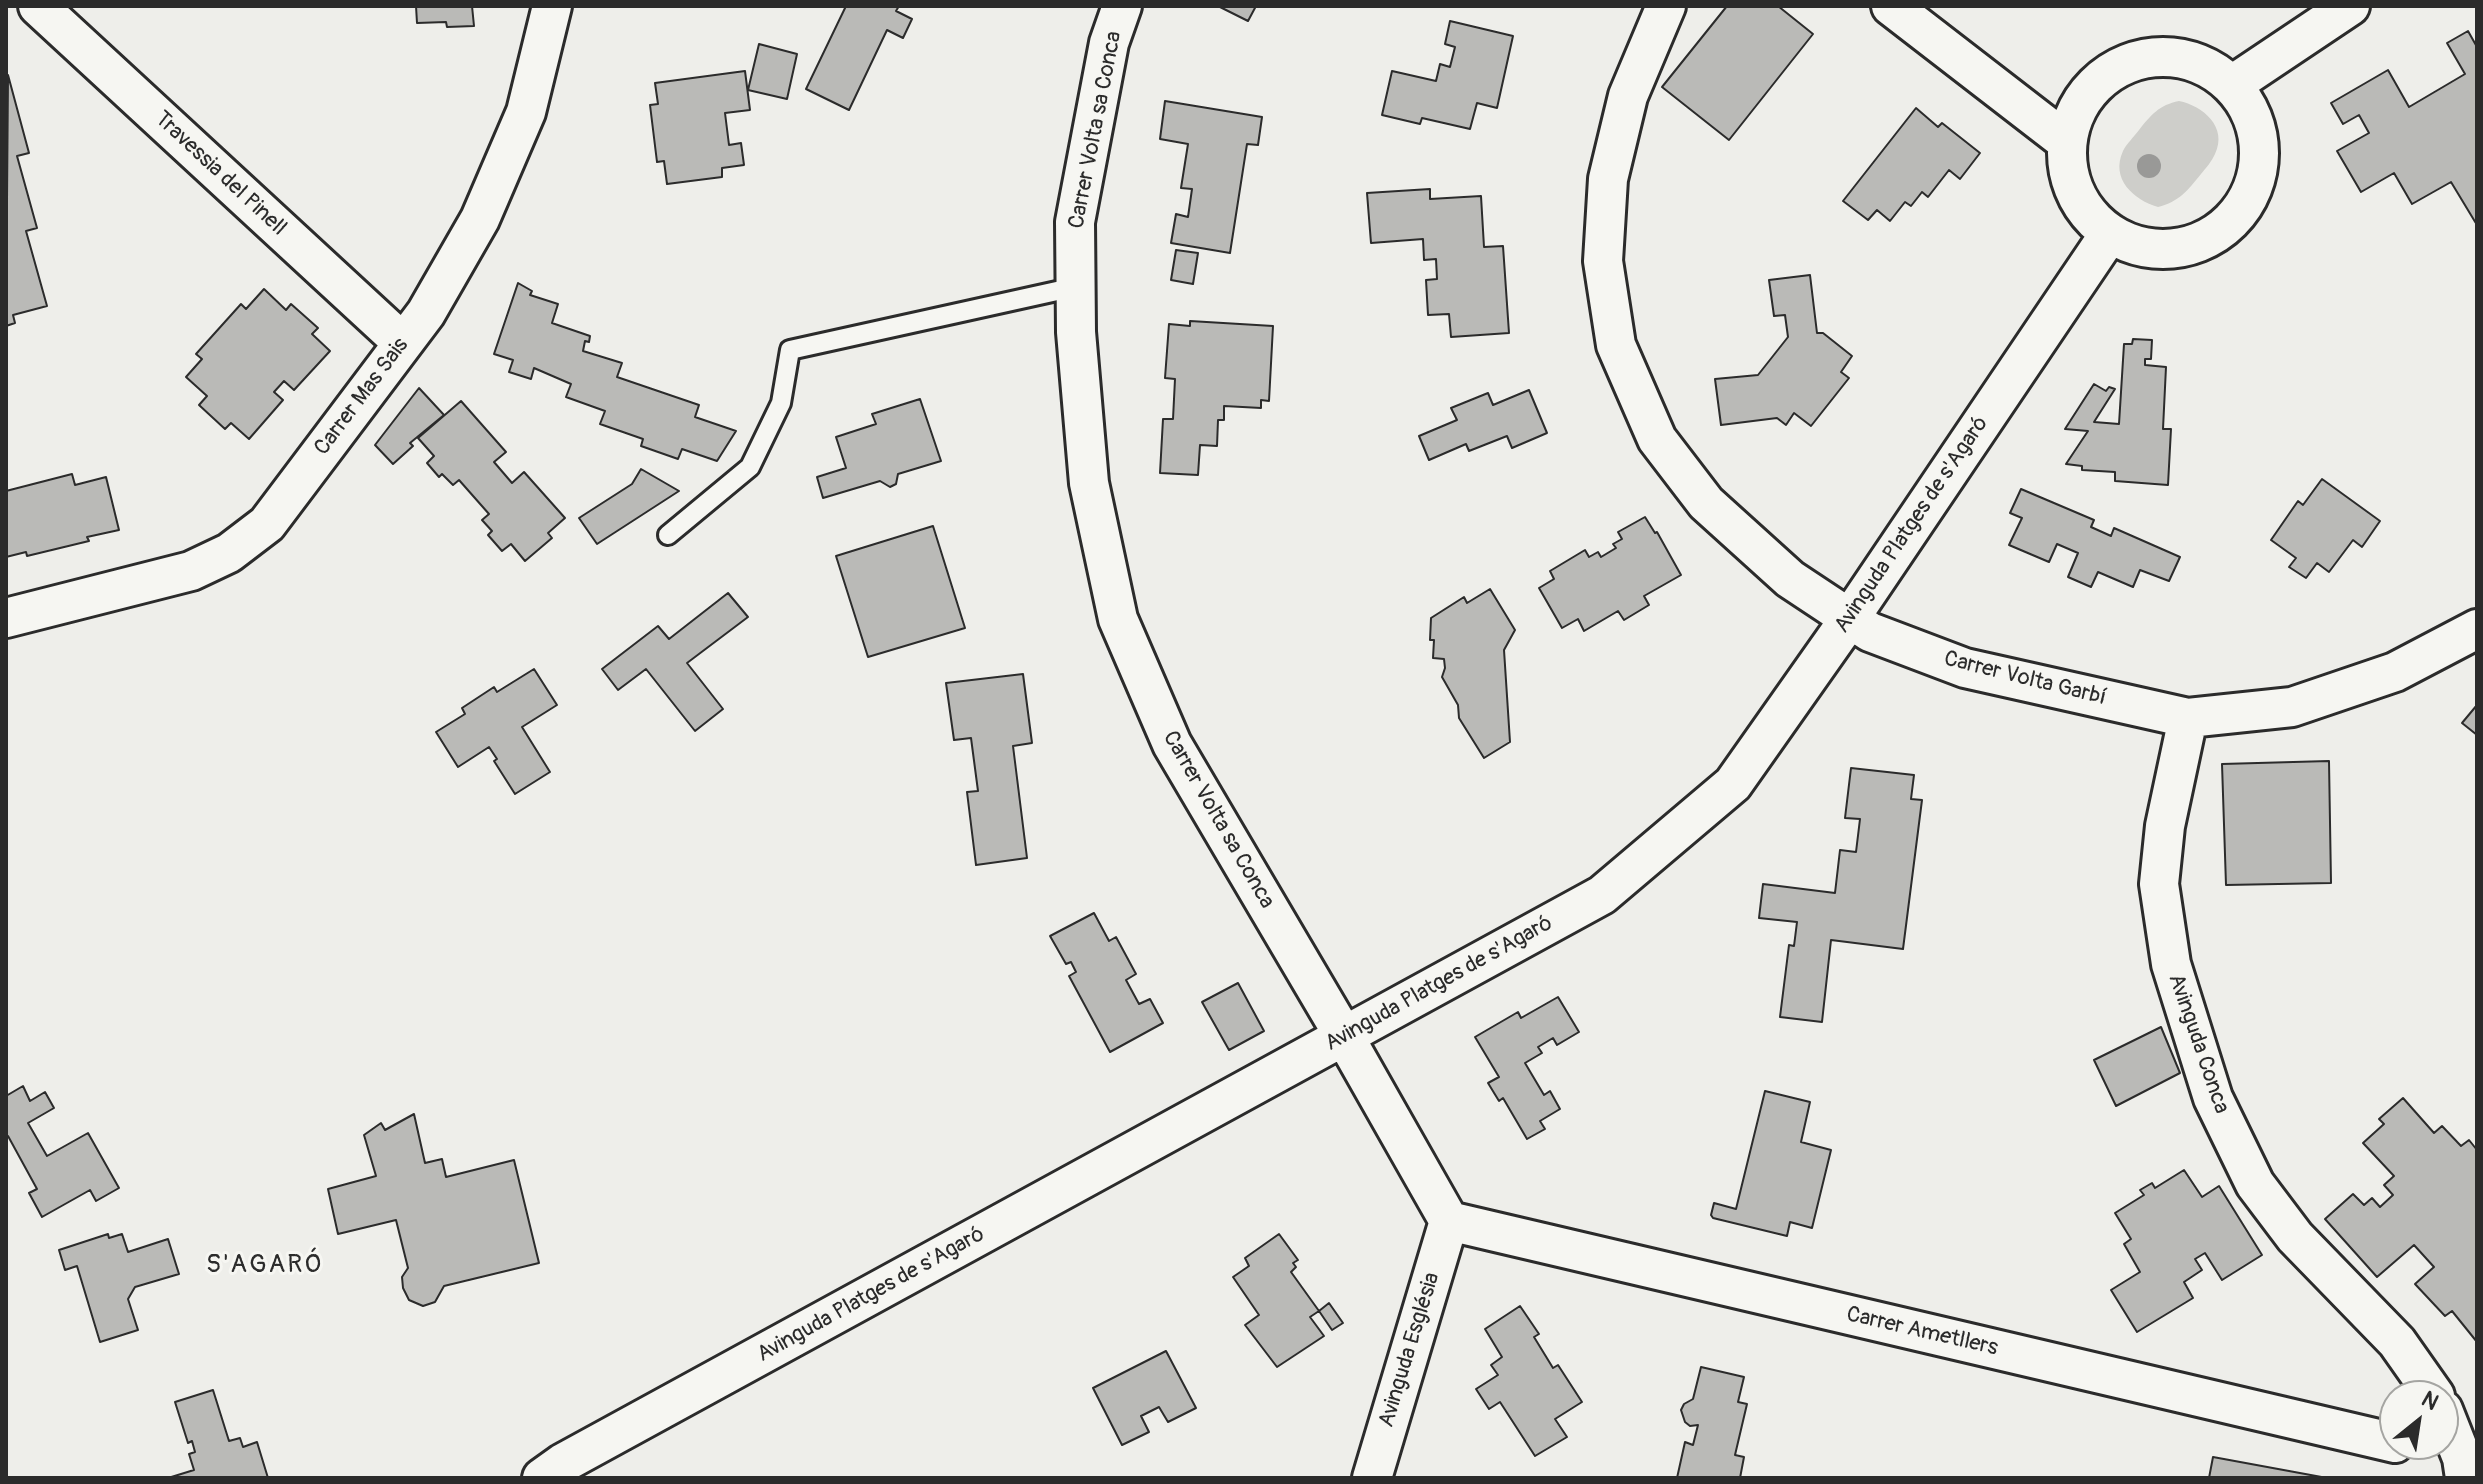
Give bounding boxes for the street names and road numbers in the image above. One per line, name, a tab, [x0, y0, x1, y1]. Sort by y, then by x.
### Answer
street label: Carrer Volta sa Conca	[1064, 29, 1128, 231]
street label: Travessia del Pinell	[149, 106, 291, 242]
street label: Carrer Mas Sais	[309, 333, 415, 461]
street label: Avinguda Platges de s'Agaró	[1830, 412, 1994, 638]
street label: Carrer Volta Garbí	[1941, 646, 2109, 712]
street label: Carrer Volta sa Conca	[1156, 727, 1280, 913]
street label: Avinguda Platges de s'Agaró	[1321, 911, 1557, 1057]
street label: Avinguda Conca	[2162, 971, 2234, 1117]
street label: Avinguda Platges de s'Agaró	[753, 1222, 989, 1368]
street label: Avinguda Església	[1374, 1270, 1446, 1430]
street label: Carrer Ametllers	[1844, 1302, 2000, 1362]

